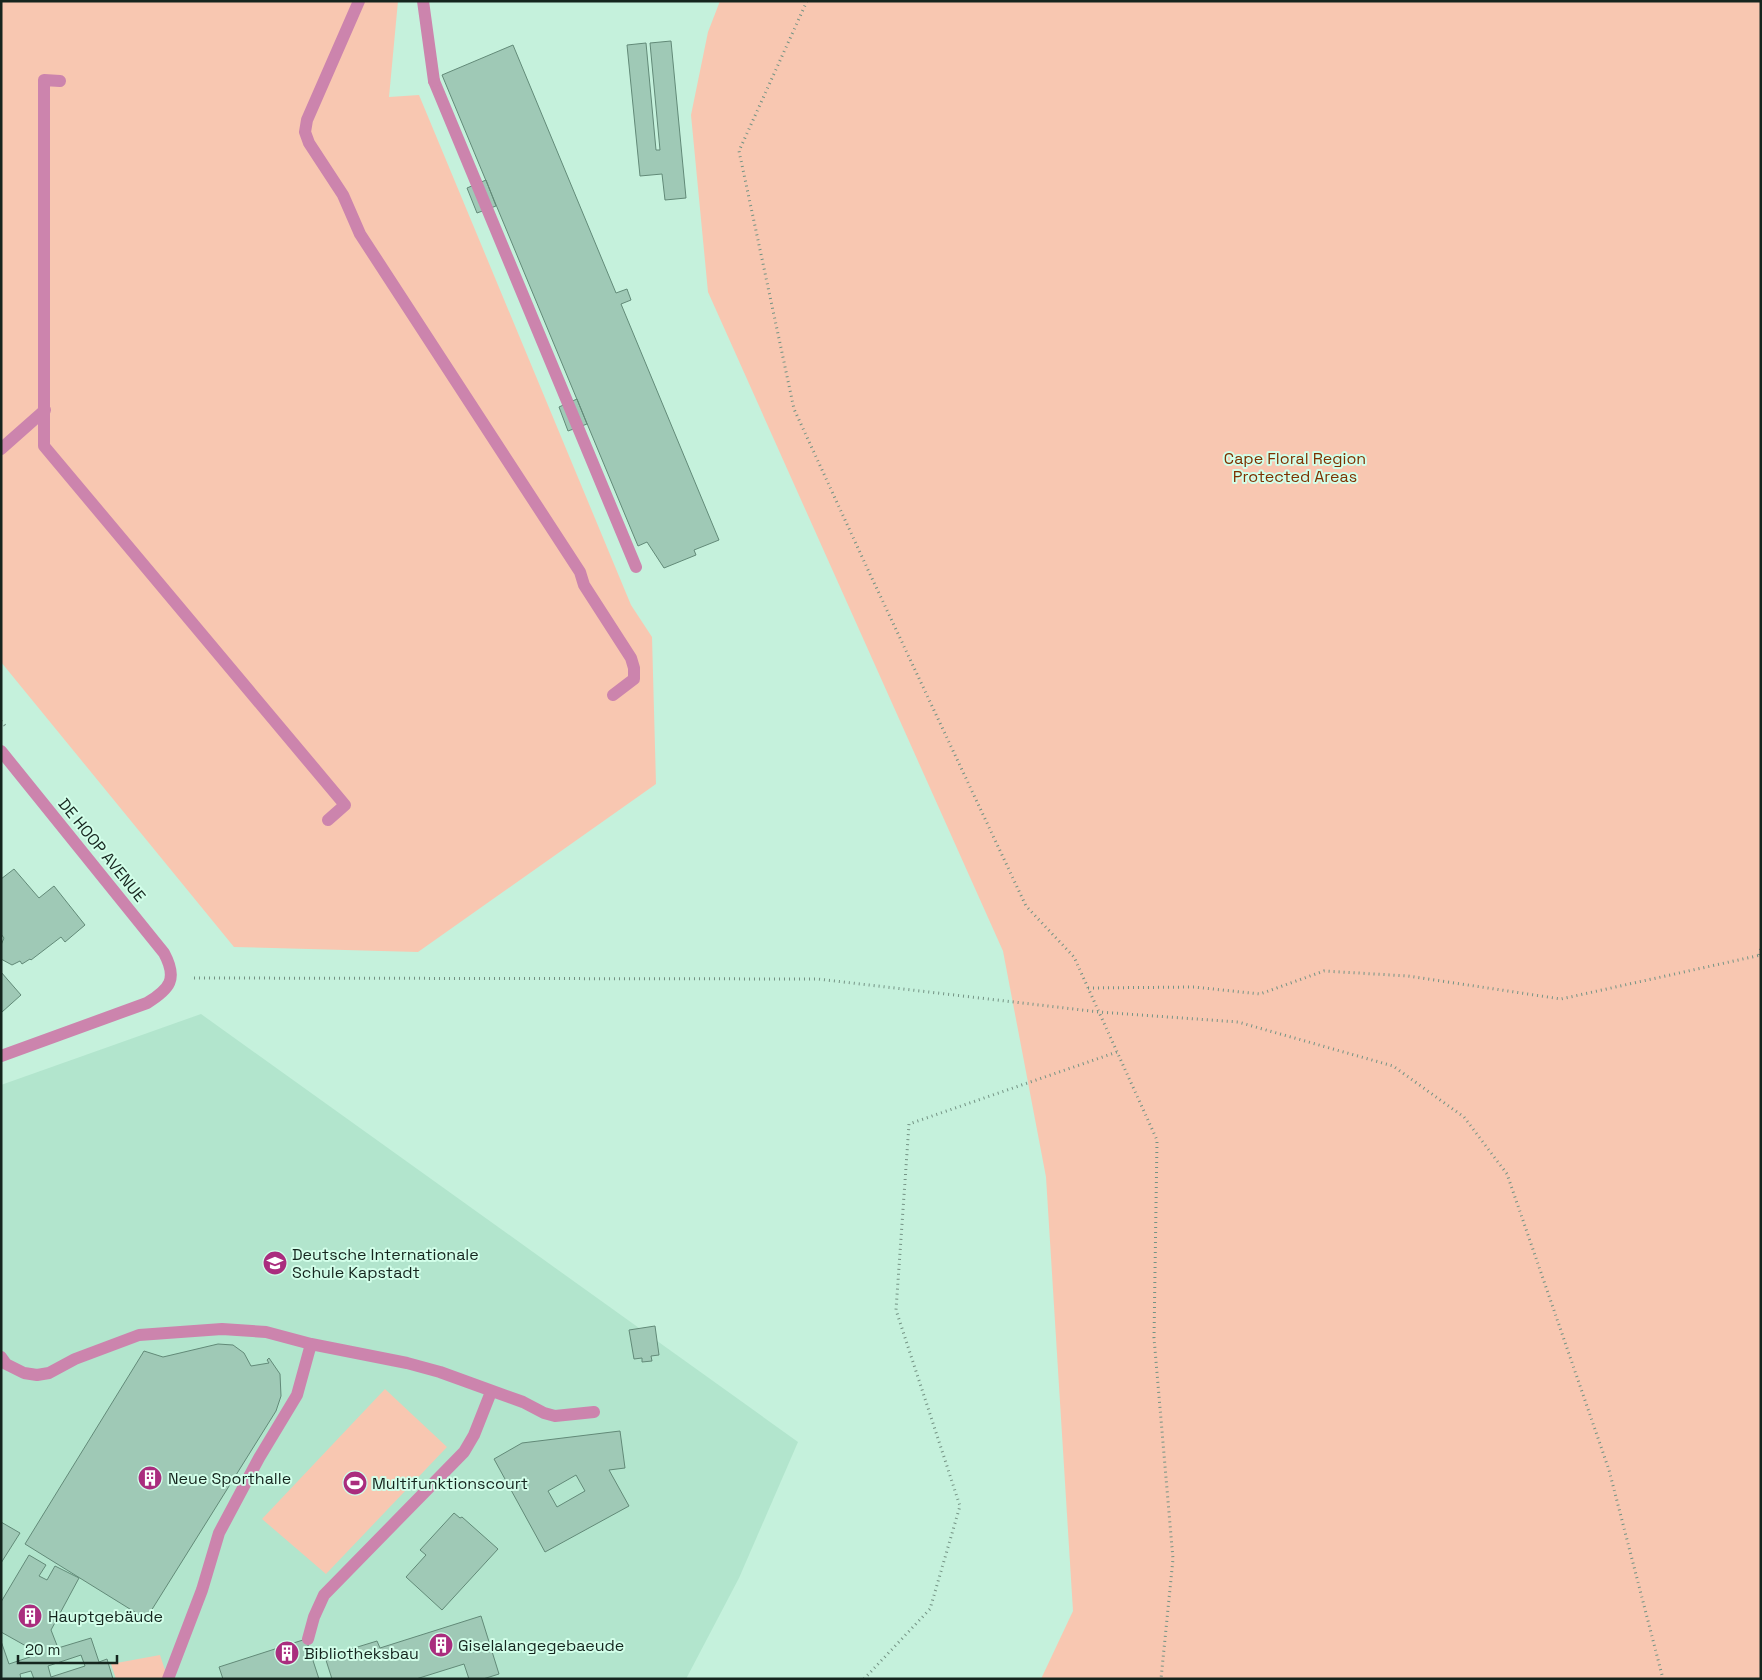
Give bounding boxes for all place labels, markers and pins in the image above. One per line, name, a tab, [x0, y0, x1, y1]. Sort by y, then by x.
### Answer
place label: Deutsche Internationale Schule Kapstadt	[292, 1244, 479, 1283]
school or university icon: Deutsche Internationale Schule Kapstadt	[262, 1250, 288, 1276]
building icon: Neue Sporthalle	[137, 1465, 163, 1491]
place label: Neue Sporthalle	[168, 1468, 291, 1489]
sports icon: Multifunktionscourt	[342, 1470, 368, 1496]
place label: Multifunktionscourt	[372, 1473, 528, 1494]
building icon: Hauptgebäude	[17, 1603, 43, 1629]
place label: Hauptgebäude	[48, 1606, 163, 1627]
building icon: Giselalangegebaeude	[428, 1632, 454, 1658]
place label: Giselalangegebaeude	[458, 1635, 624, 1656]
building icon: Bibliotheksbau	[274, 1640, 300, 1666]
place label: Bibliotheksbau	[304, 1643, 419, 1664]

